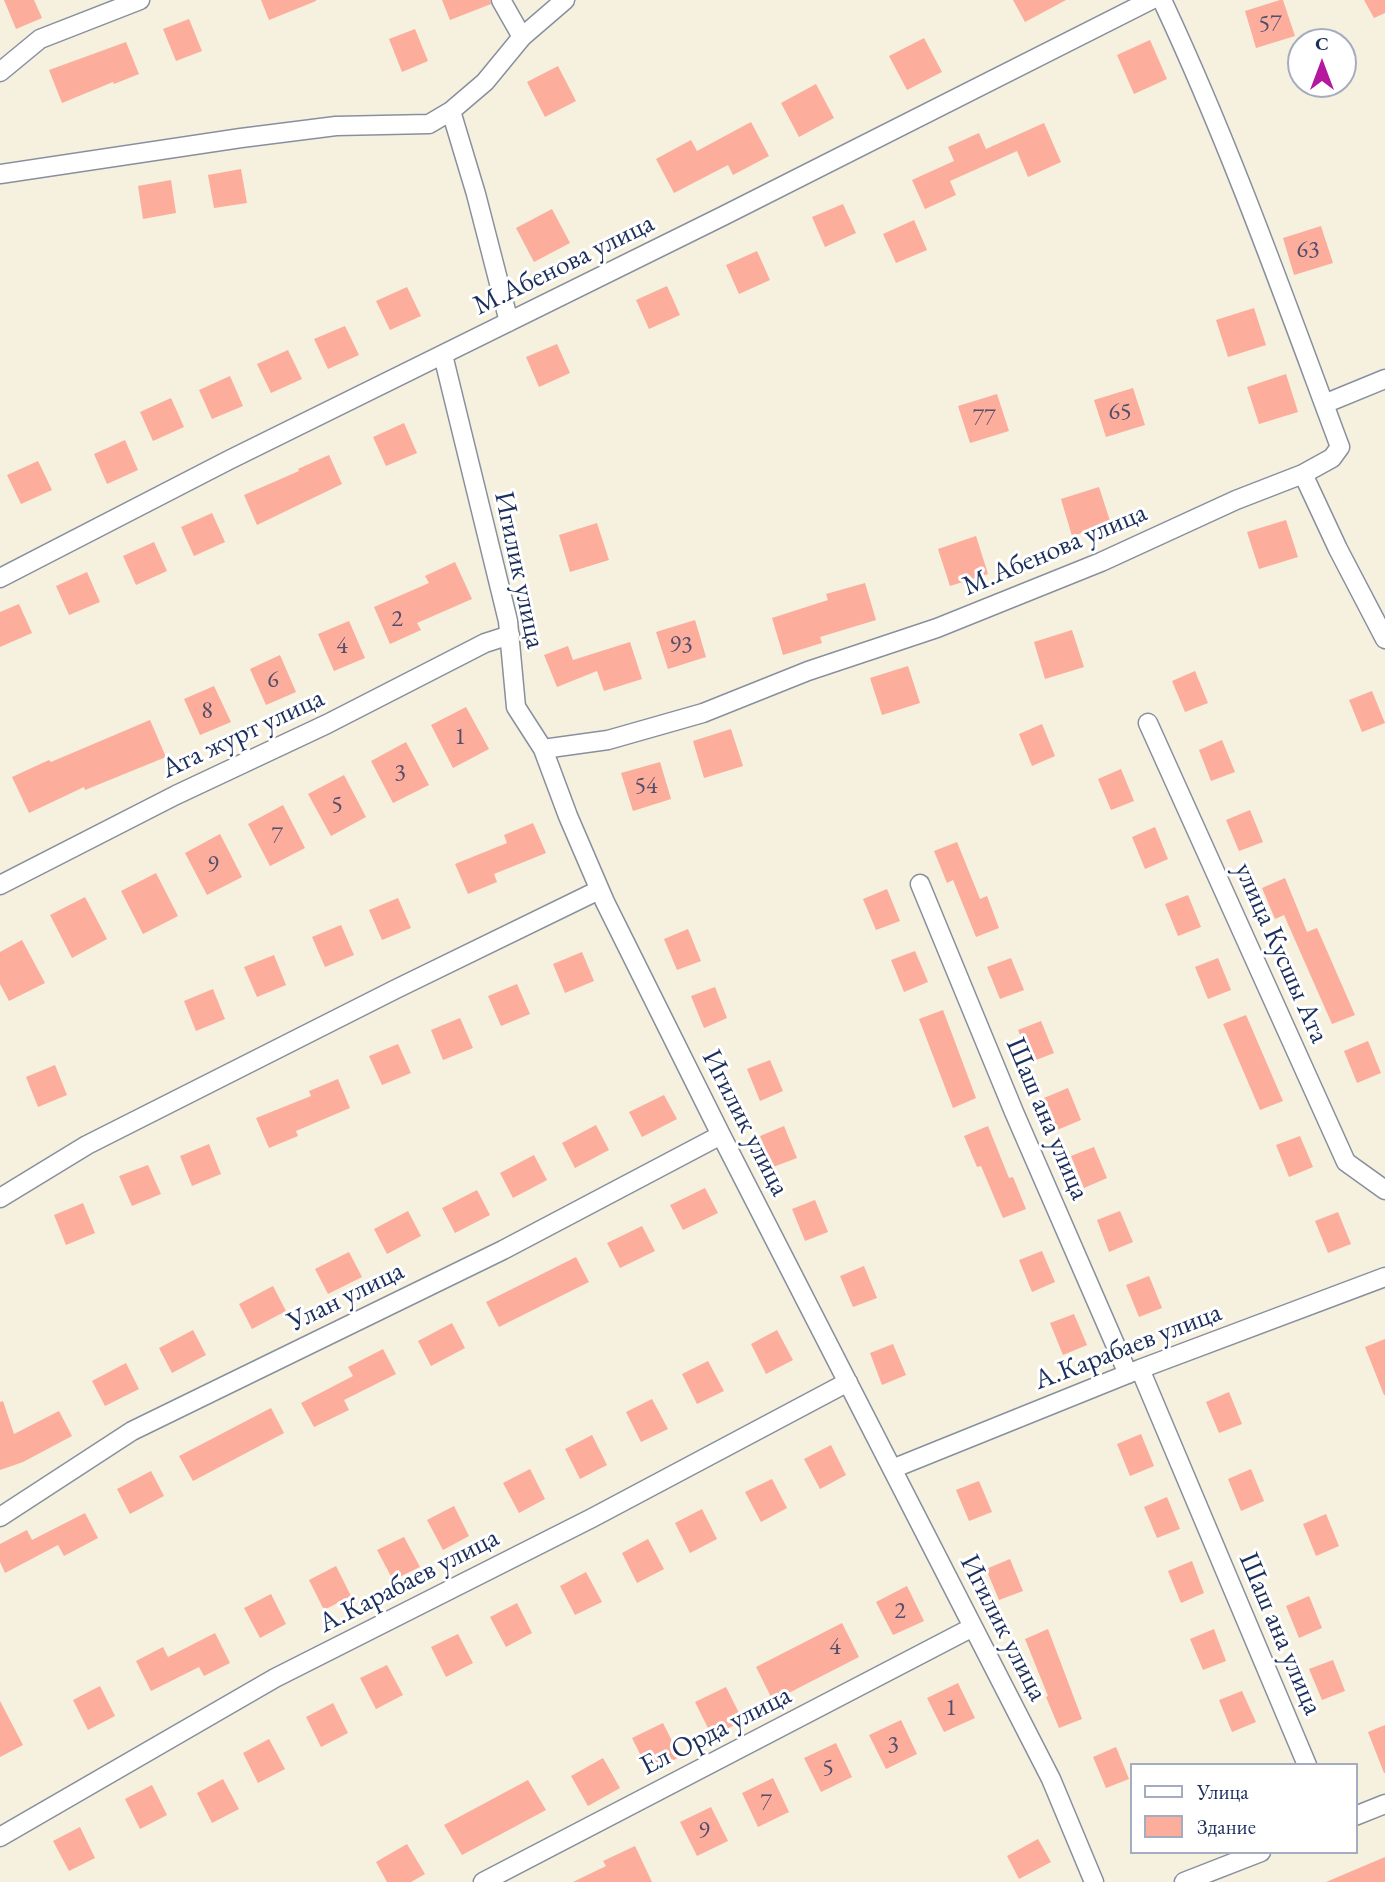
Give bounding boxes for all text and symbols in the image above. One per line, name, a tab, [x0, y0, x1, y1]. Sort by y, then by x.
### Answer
house number: 57	[1258, 10, 1282, 38]
north arrow	[1287, 28, 1357, 98]
text: С	[1315, 31, 1329, 56]
street label: М.Абенова улица	[468, 207, 660, 323]
house number: 63	[1296, 236, 1320, 264]
house number: 65	[1108, 398, 1132, 426]
house number: 77	[972, 404, 996, 432]
street label: Игилик улица	[486, 488, 552, 652]
street label: М.Абенова улица	[958, 496, 1152, 604]
house number: 2	[391, 605, 403, 633]
house number: 93	[669, 631, 693, 659]
house number: 4	[336, 632, 348, 660]
house number: 6	[267, 666, 279, 694]
street label: Ата журт улица	[156, 682, 330, 786]
house number: 8	[201, 697, 213, 725]
house number: 1	[454, 723, 466, 751]
house number: 3	[394, 759, 406, 787]
house number: 54	[634, 772, 658, 800]
house number: 5	[331, 791, 343, 819]
house number: 7	[271, 822, 283, 850]
house number: 9	[207, 851, 219, 879]
street label: улица Кусшы Ата	[1226, 858, 1336, 1048]
street label: Шаш ана улица	[998, 1033, 1096, 1205]
street label: Игилик улица	[694, 1044, 796, 1202]
street label: Улан улица	[282, 1254, 410, 1340]
street label: А.Карабаев улица	[1030, 1296, 1226, 1398]
street label: А.Карабаев улица	[313, 1521, 505, 1641]
street label: Шаш ана улица	[1231, 1548, 1329, 1720]
street label: Игилик улица	[952, 1549, 1054, 1707]
house number: 2	[894, 1597, 906, 1625]
house number: 4	[829, 1633, 841, 1661]
street label: Ел Орда улица	[635, 1679, 797, 1783]
house number: 1	[945, 1694, 957, 1722]
house number: 3	[887, 1731, 899, 1759]
house number: 5	[822, 1754, 834, 1782]
legend	[1130, 1763, 1357, 1854]
text: Улица	[1197, 1778, 1249, 1805]
house number: 7	[760, 1789, 772, 1817]
text: Здание	[1197, 1813, 1256, 1840]
house number: 9	[698, 1817, 710, 1845]

